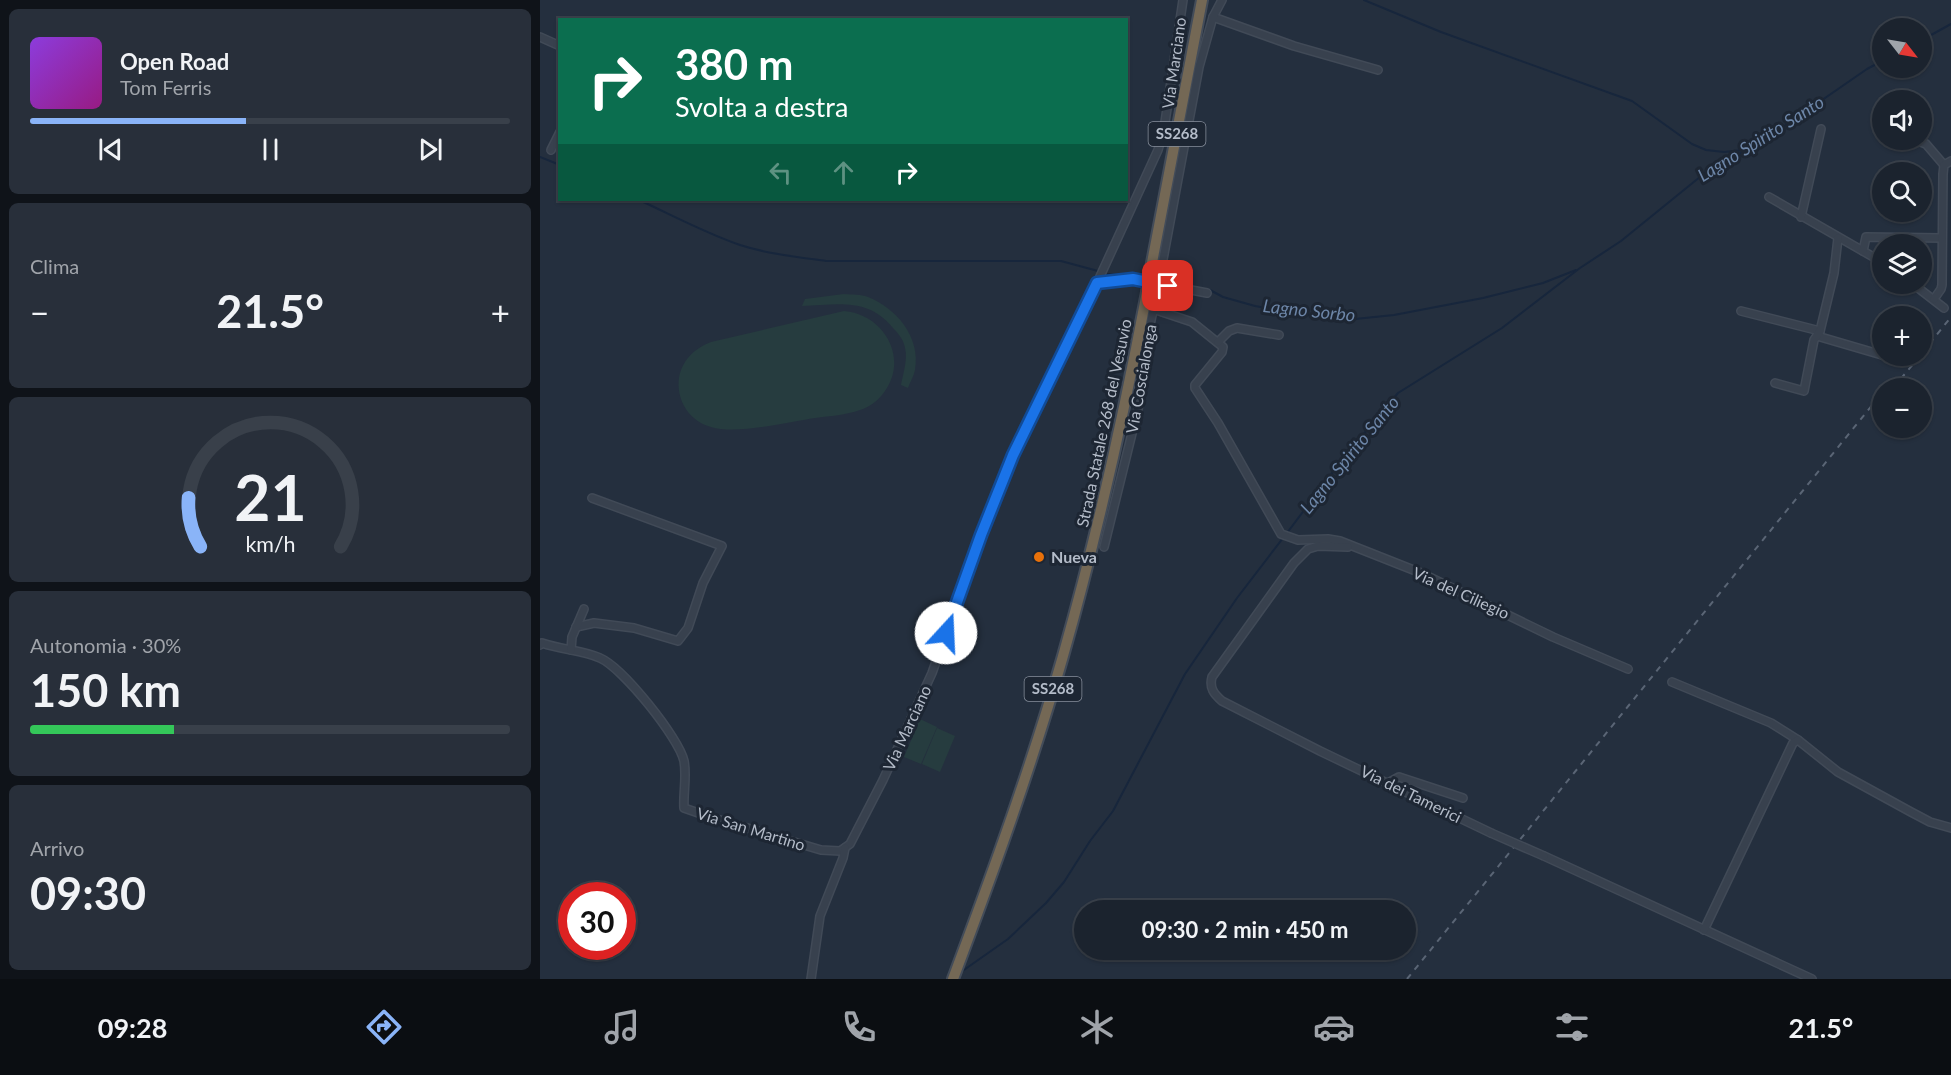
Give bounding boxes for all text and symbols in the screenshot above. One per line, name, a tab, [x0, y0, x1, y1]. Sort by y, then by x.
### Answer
street label: Via Marciano	[1158, 16, 1189, 110]
north arrow	[1872, 18, 1932, 78]
map controls	[1872, 18, 1932, 438]
text: 380 m	[675, 39, 793, 89]
icon: right	[576, 42, 654, 120]
text: Open Road	[120, 48, 229, 75]
text: Tom Ferris	[120, 75, 211, 99]
text: Svolta a destra	[675, 90, 848, 123]
water label: Lagno Spirito Santo	[1693, 90, 1828, 186]
button: sound	[1872, 90, 1932, 150]
road number: SS268	[1148, 122, 1206, 146]
icon: previous	[94, 133, 127, 166]
icon: pause	[254, 133, 287, 166]
icon: next	[414, 133, 447, 166]
icon: left	[764, 156, 797, 189]
icon: ahead	[827, 156, 860, 189]
icon: right	[890, 156, 923, 189]
button: search	[1872, 162, 1932, 222]
button: layers	[1872, 234, 1932, 294]
text: Clima	[30, 254, 79, 278]
pin	[1142, 260, 1193, 311]
icon: arrive	[1151, 269, 1184, 302]
text: 21.5°	[216, 284, 324, 338]
text: −	[30, 292, 49, 332]
text: +	[491, 292, 510, 332]
water label: Lagno Sorbo	[1262, 294, 1356, 326]
button: +	[1872, 306, 1932, 366]
street label: Strada Statale 268 del Vesuvio	[1072, 317, 1135, 529]
street label: Via Coscialonga	[1122, 323, 1159, 435]
button: −	[1872, 378, 1932, 438]
water label: Lagno Spirito Santo	[1295, 391, 1403, 518]
text: 21	[234, 459, 306, 534]
text: km/h	[245, 531, 295, 557]
place label: Nueva	[1051, 547, 1097, 566]
marker: Nueva	[1032, 550, 1046, 564]
street label: Via del Ciliegio	[1410, 563, 1512, 622]
position arrow	[914, 601, 978, 665]
text: Autonomia · 30%	[30, 633, 181, 657]
text: 150 km	[30, 663, 181, 717]
road number: SS268	[1024, 677, 1082, 701]
street label: Via Marciano	[878, 682, 935, 774]
street label: Via dei Tamerici	[1358, 761, 1465, 826]
street label: Via San Martino	[695, 803, 808, 854]
text: Arrivo	[30, 836, 84, 860]
text: 09:30	[30, 866, 146, 920]
speed limit sign: 30	[558, 882, 636, 960]
text: 09:30 · 2 min · 450 m	[1142, 916, 1348, 943]
icon: directions	[363, 1006, 405, 1048]
icon: music	[601, 1006, 643, 1048]
icon: phone	[838, 1006, 880, 1048]
icon: climate	[1076, 1006, 1118, 1048]
icon: car	[1313, 1006, 1355, 1048]
icon: filters	[1551, 1006, 1593, 1048]
text: 09:28	[98, 1011, 167, 1044]
text: 21.5°	[1789, 1011, 1853, 1044]

